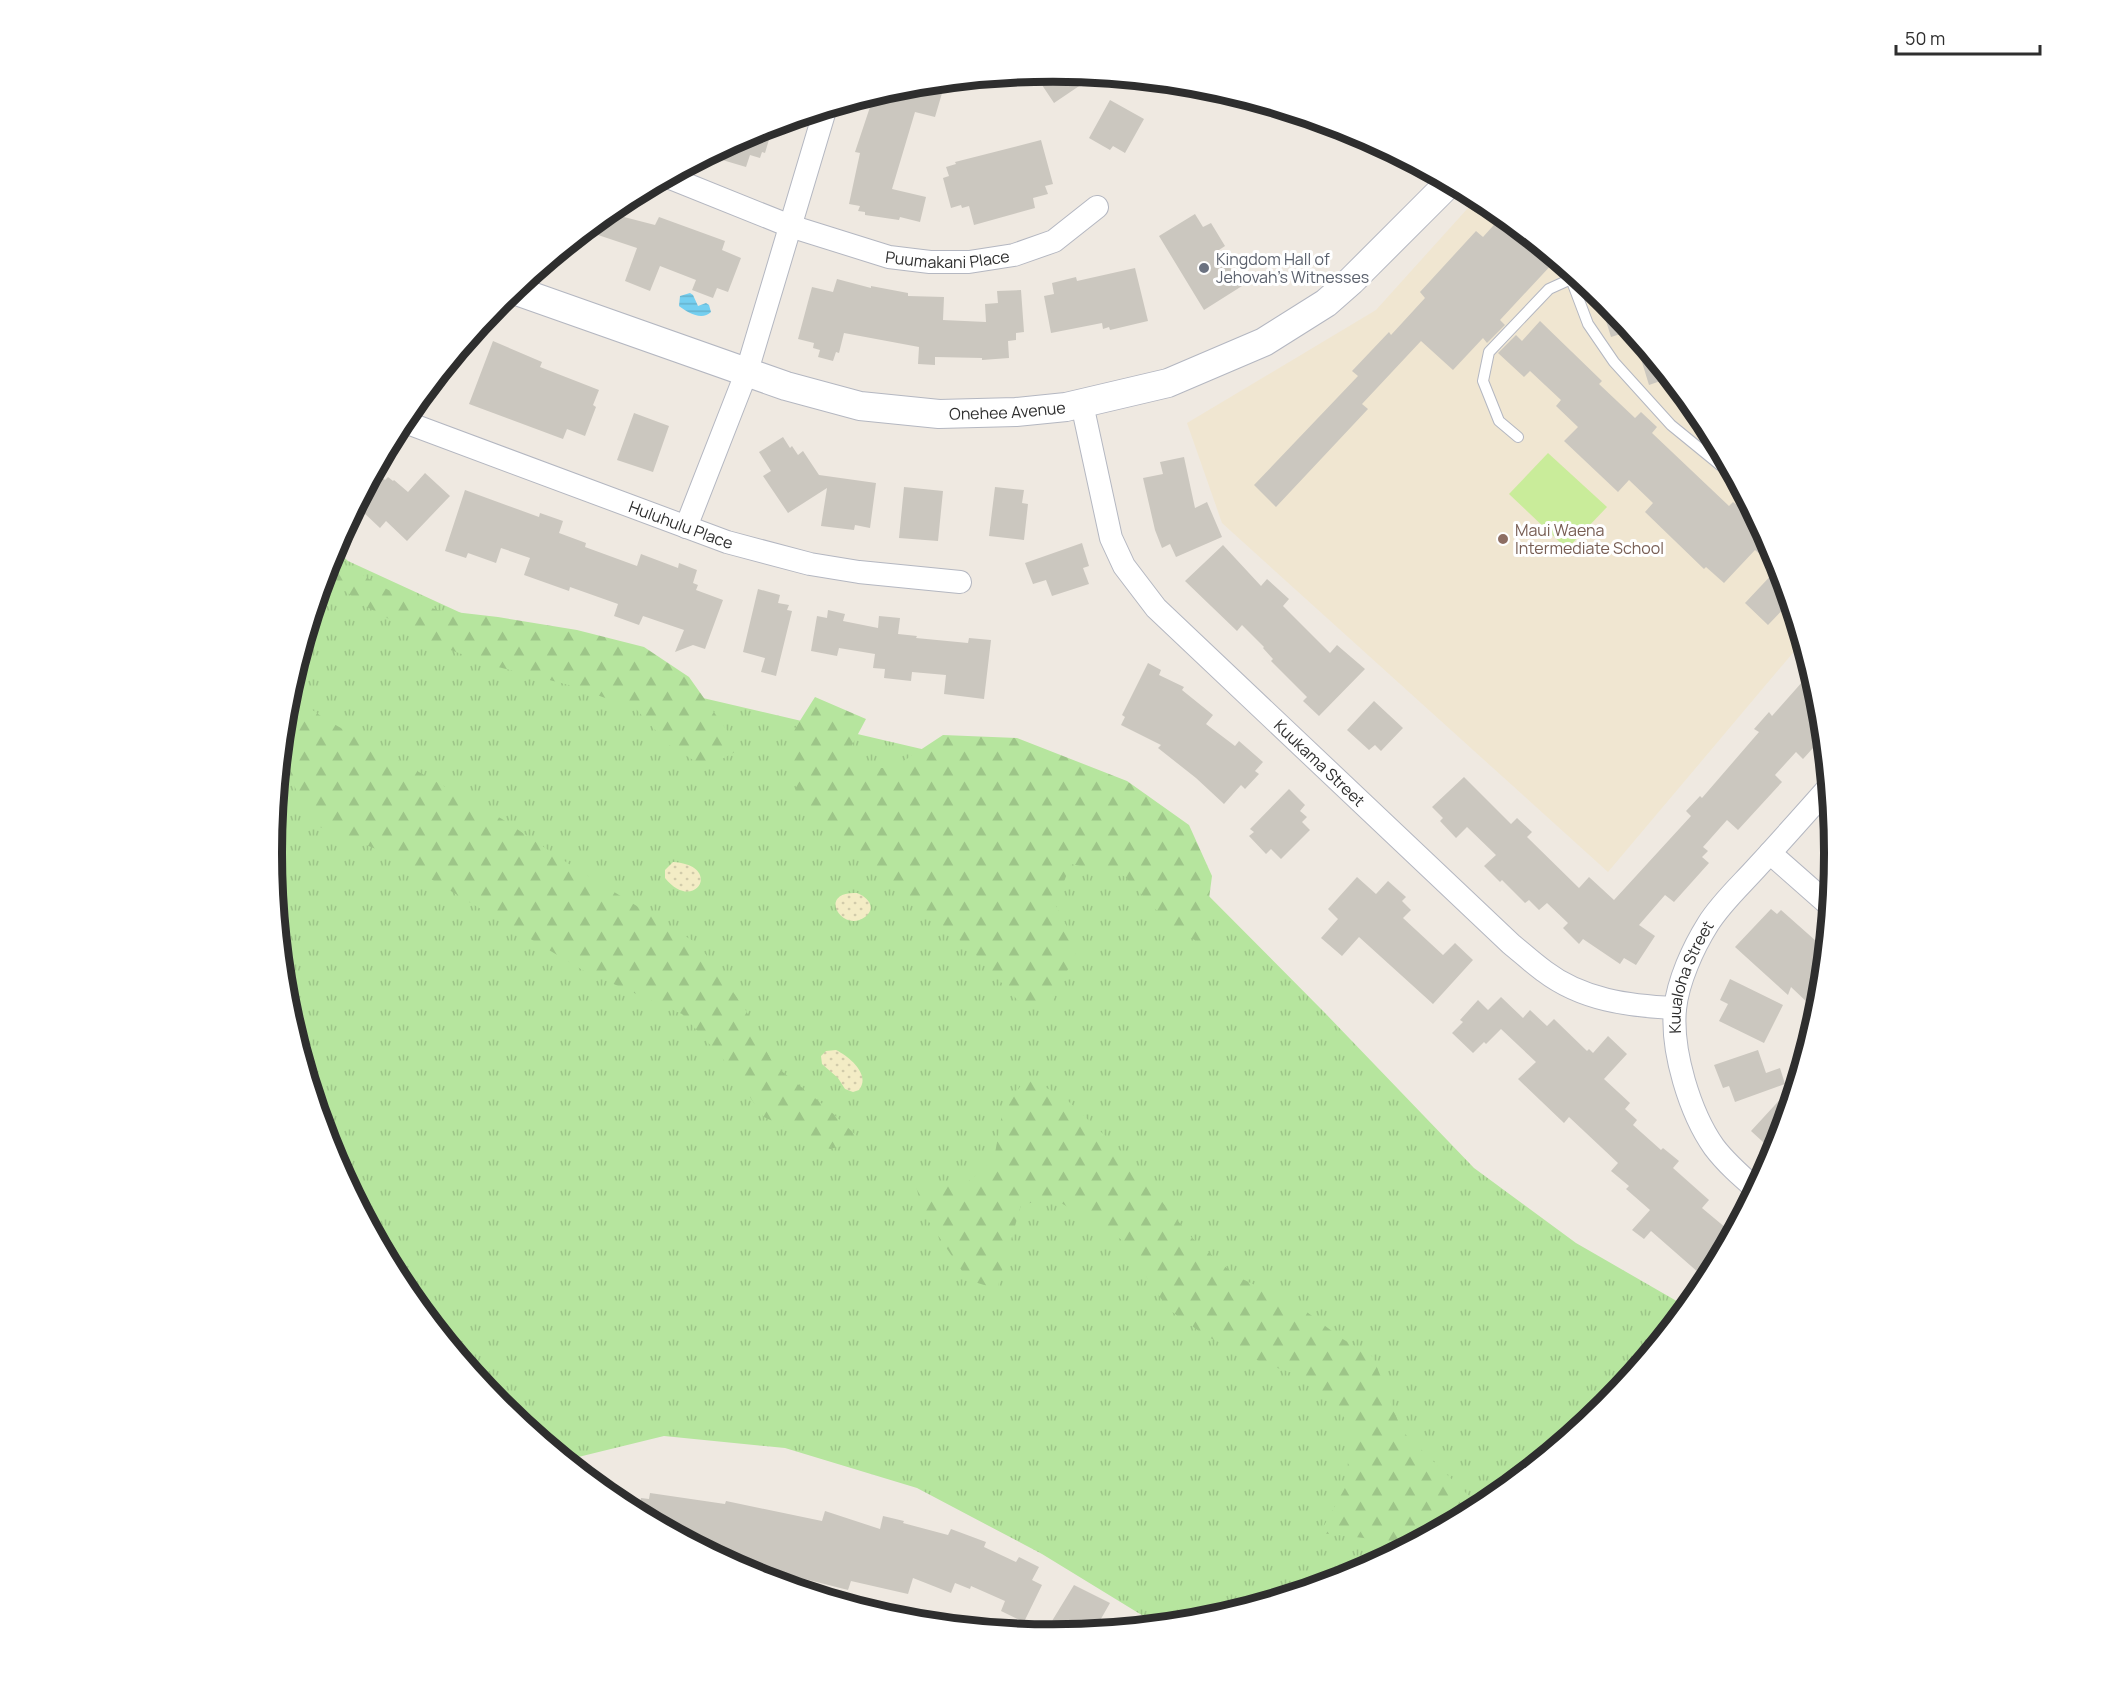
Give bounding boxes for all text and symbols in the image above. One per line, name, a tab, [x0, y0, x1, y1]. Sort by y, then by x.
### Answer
scale bar	[1896, 18, 2040, 56]
text: 50 m	[1905, 26, 1945, 50]
street label: Puumakani Place	[884, 245, 1011, 273]
place label: Kingdom Hall of Jehovah’s Witnesses	[1216, 248, 1369, 288]
marker: Kingdom Hall of Jehovah’s Witnesses	[1197, 261, 1211, 275]
street label: Onehee Avenue	[949, 396, 1067, 425]
street label: Huluhulu Place	[626, 495, 735, 554]
place label: Maui Waena Intermediate School	[1515, 519, 1664, 559]
marker: Maui Waena Intermediate School	[1496, 532, 1510, 546]
street label: Kuukama Street	[1269, 714, 1370, 811]
street label: Kuualoha Street	[1663, 916, 1719, 1034]

